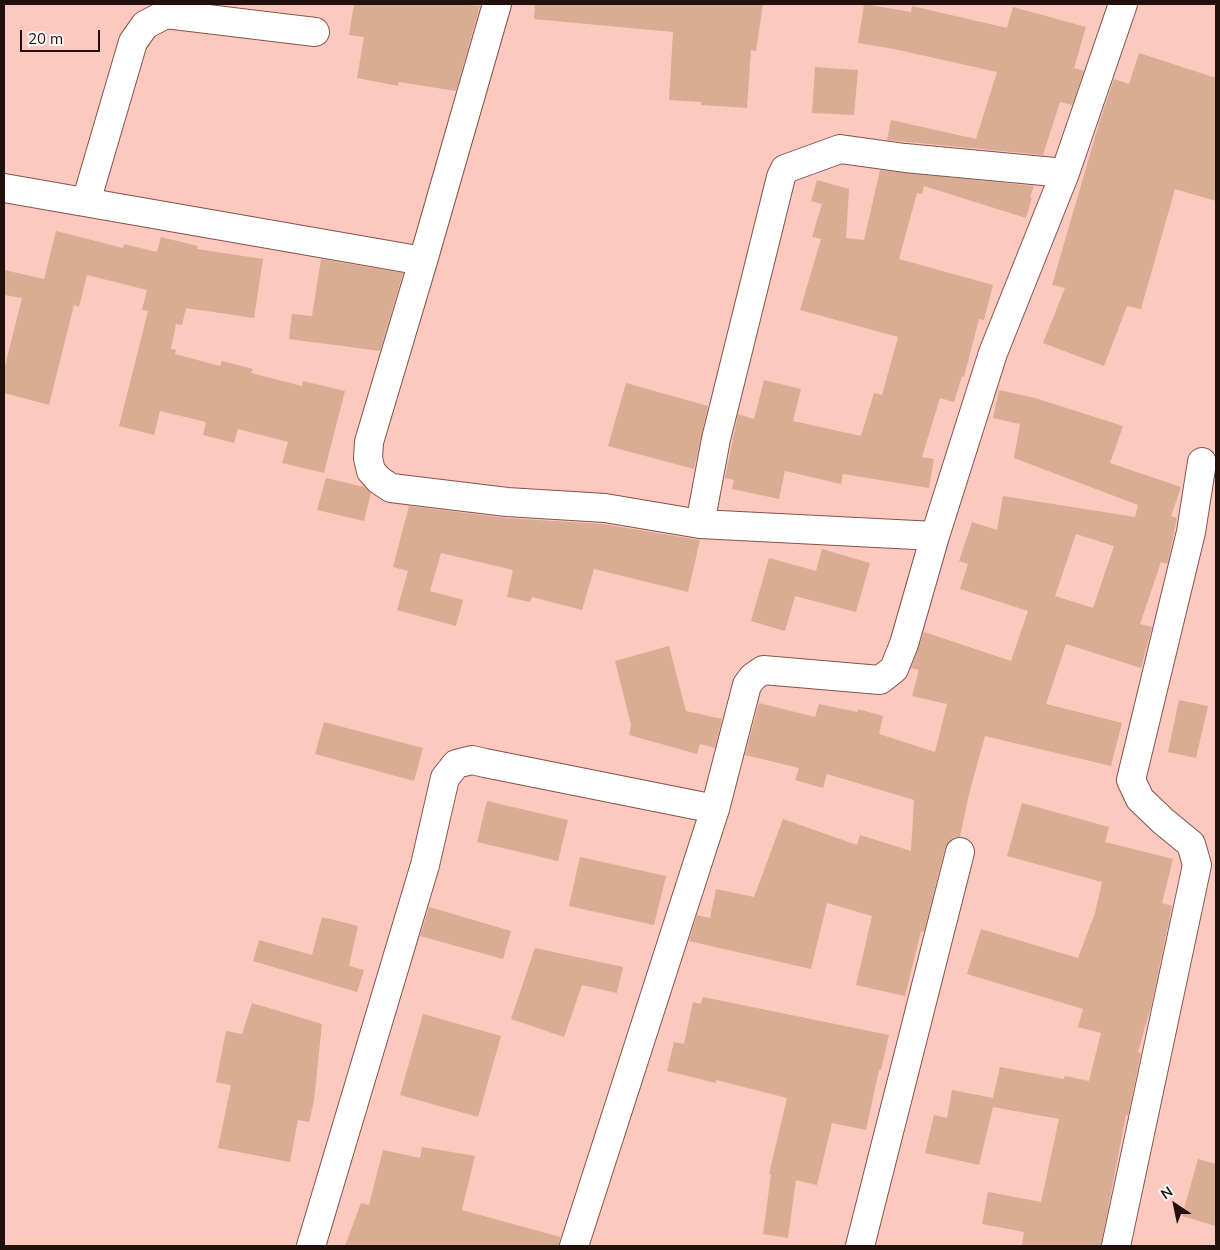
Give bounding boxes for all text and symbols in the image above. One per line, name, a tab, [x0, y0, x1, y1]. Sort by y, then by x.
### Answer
scale bar	[22, 20, 102, 52]
text: 20 m	[28, 29, 63, 48]
north arrow	[1150, 1180, 1200, 1230]
text: N	[1157, 1182, 1176, 1203]

